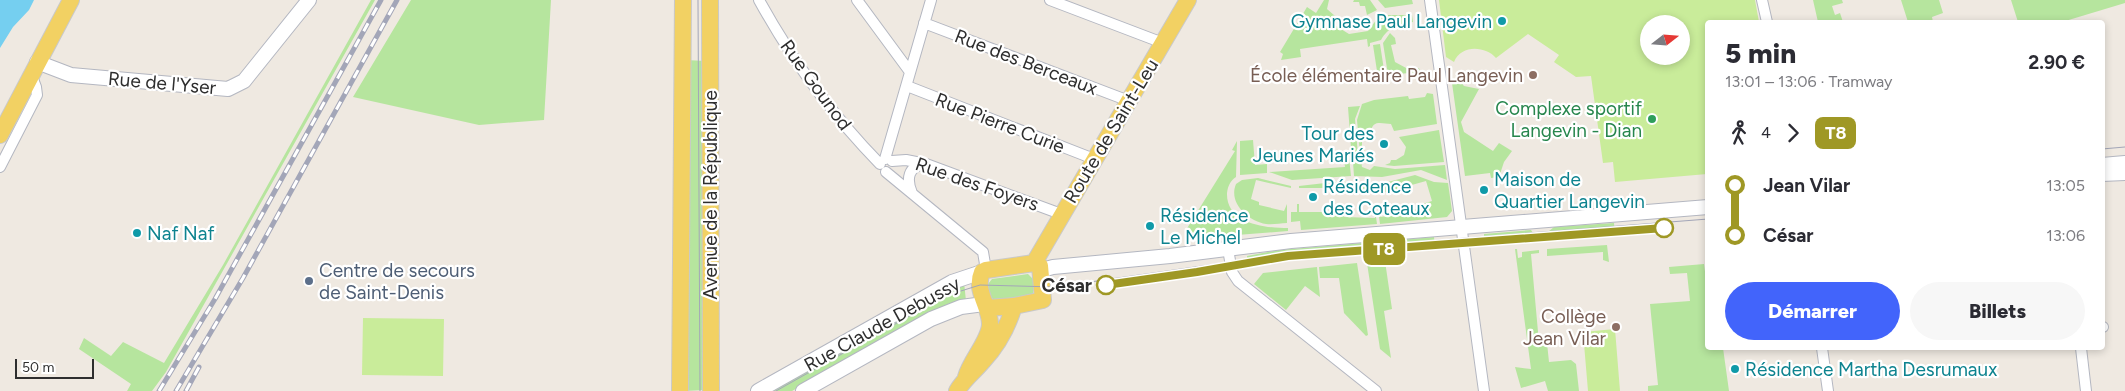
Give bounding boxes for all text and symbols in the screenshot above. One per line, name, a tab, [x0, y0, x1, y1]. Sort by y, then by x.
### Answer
place label: Gymnase Paul Langevin	[1291, 10, 1492, 33]
marker: Gymnase Paul Langevin	[1496, 15, 1508, 27]
north arrow	[1640, 15, 1690, 65]
map controls	[1640, 15, 1690, 65]
street label: Rue des Berceaux	[951, 24, 1101, 100]
street label: Rue Gounod	[775, 35, 857, 135]
text: 5 min	[1725, 36, 1796, 70]
text: 2.90 €	[2028, 51, 2085, 74]
street label: Route de Saint-Leu	[1059, 55, 1163, 207]
place label: École élémentaire Paul Langevin	[1250, 64, 1523, 87]
street label: Rue de l'Yser	[107, 67, 218, 99]
marker: École élémentaire Paul Langevin	[1527, 69, 1539, 81]
text: 13:01 – 13:06 · Tramway	[1725, 72, 1893, 91]
street label: Rue Pierre Curie	[932, 88, 1068, 158]
street label: Avenue de la République	[699, 90, 722, 300]
place label: Complexe sportif Langevin - Dian	[1495, 97, 1642, 142]
marker: Complexe sportif Langevin - Dian	[1646, 113, 1658, 125]
icon: walk	[1725, 119, 1753, 147]
icon: forward	[1779, 119, 1807, 147]
place label: Tour des Jeunes Mariés	[1253, 122, 1374, 167]
text: T8	[1825, 122, 1846, 144]
text: 4	[1761, 123, 1771, 142]
marker: Tour des Jeunes Mariés	[1378, 138, 1390, 150]
street label: Rue des Foyers	[912, 152, 1042, 216]
place label: Maison de Quartier Langevin	[1494, 168, 1645, 213]
text: Jean Vilar	[1763, 174, 1850, 197]
place label: Résidence des Coteaux	[1323, 175, 1430, 220]
text: 13:05	[2046, 176, 2085, 195]
marker: Maison de Quartier Langevin	[1478, 184, 1490, 196]
marker: Résidence des Coteaux	[1307, 191, 1319, 203]
place label: Résidence Le Michel	[1160, 204, 1248, 249]
unlabelled marker	[1654, 218, 1674, 238]
marker: Résidence Le Michel	[1144, 220, 1156, 232]
place label: Naf Naf	[147, 222, 215, 245]
text: César	[1763, 224, 1814, 247]
text: 13:06	[2046, 226, 2085, 245]
marker: Naf Naf	[131, 227, 143, 239]
line badge: T8	[1362, 233, 1406, 265]
text: T8	[1373, 238, 1395, 260]
place label: Centre de secours de Saint-Denis	[319, 259, 475, 304]
street label: Rue Claude Debussy	[800, 272, 964, 376]
place label: César	[1041, 274, 1092, 297]
marker: Centre de secours de Saint-Denis	[303, 275, 315, 287]
marker: César	[1096, 275, 1116, 295]
button: Démarrer	[1725, 282, 1900, 340]
button: Billets	[1910, 282, 2085, 340]
place label: Collège Jean Vilar	[1523, 305, 1607, 350]
marker: Collège Jean Vilar	[1610, 321, 1622, 333]
scale bar	[15, 356, 94, 379]
place label: Résidence Martha Desrumaux	[1745, 358, 1997, 381]
text: 50 m	[22, 359, 54, 376]
marker: Résidence Martha Desrumaux	[1729, 363, 1741, 375]

